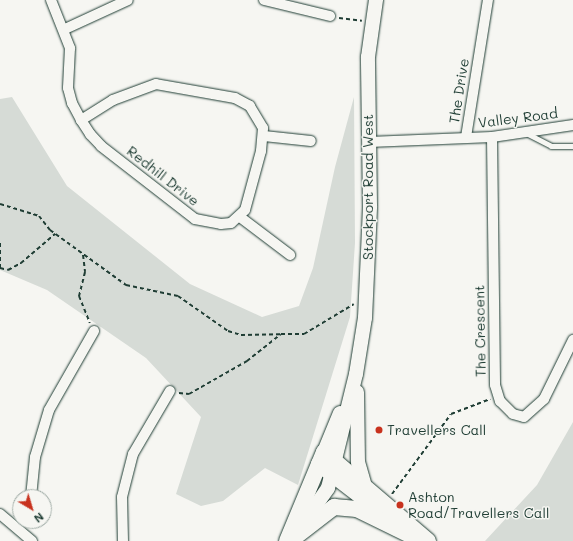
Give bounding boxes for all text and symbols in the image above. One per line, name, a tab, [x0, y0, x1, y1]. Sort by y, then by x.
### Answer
street label: The Drive	[446, 57, 472, 125]
street label: Valley Road	[477, 105, 559, 131]
street label: Stockport Road West	[360, 114, 376, 260]
street label: Redhill Drive	[123, 143, 203, 209]
street label: The Crescent	[471, 285, 489, 377]
place label: Travellers Call	[387, 422, 486, 438]
marker: Travellers Call	[374, 425, 384, 435]
north arrow	[12, 489, 52, 529]
place label: Ashton Road/Travellers Call	[408, 489, 550, 522]
marker: Ashton Road/Travellers Call	[395, 500, 405, 510]
text: N	[31, 510, 47, 527]

